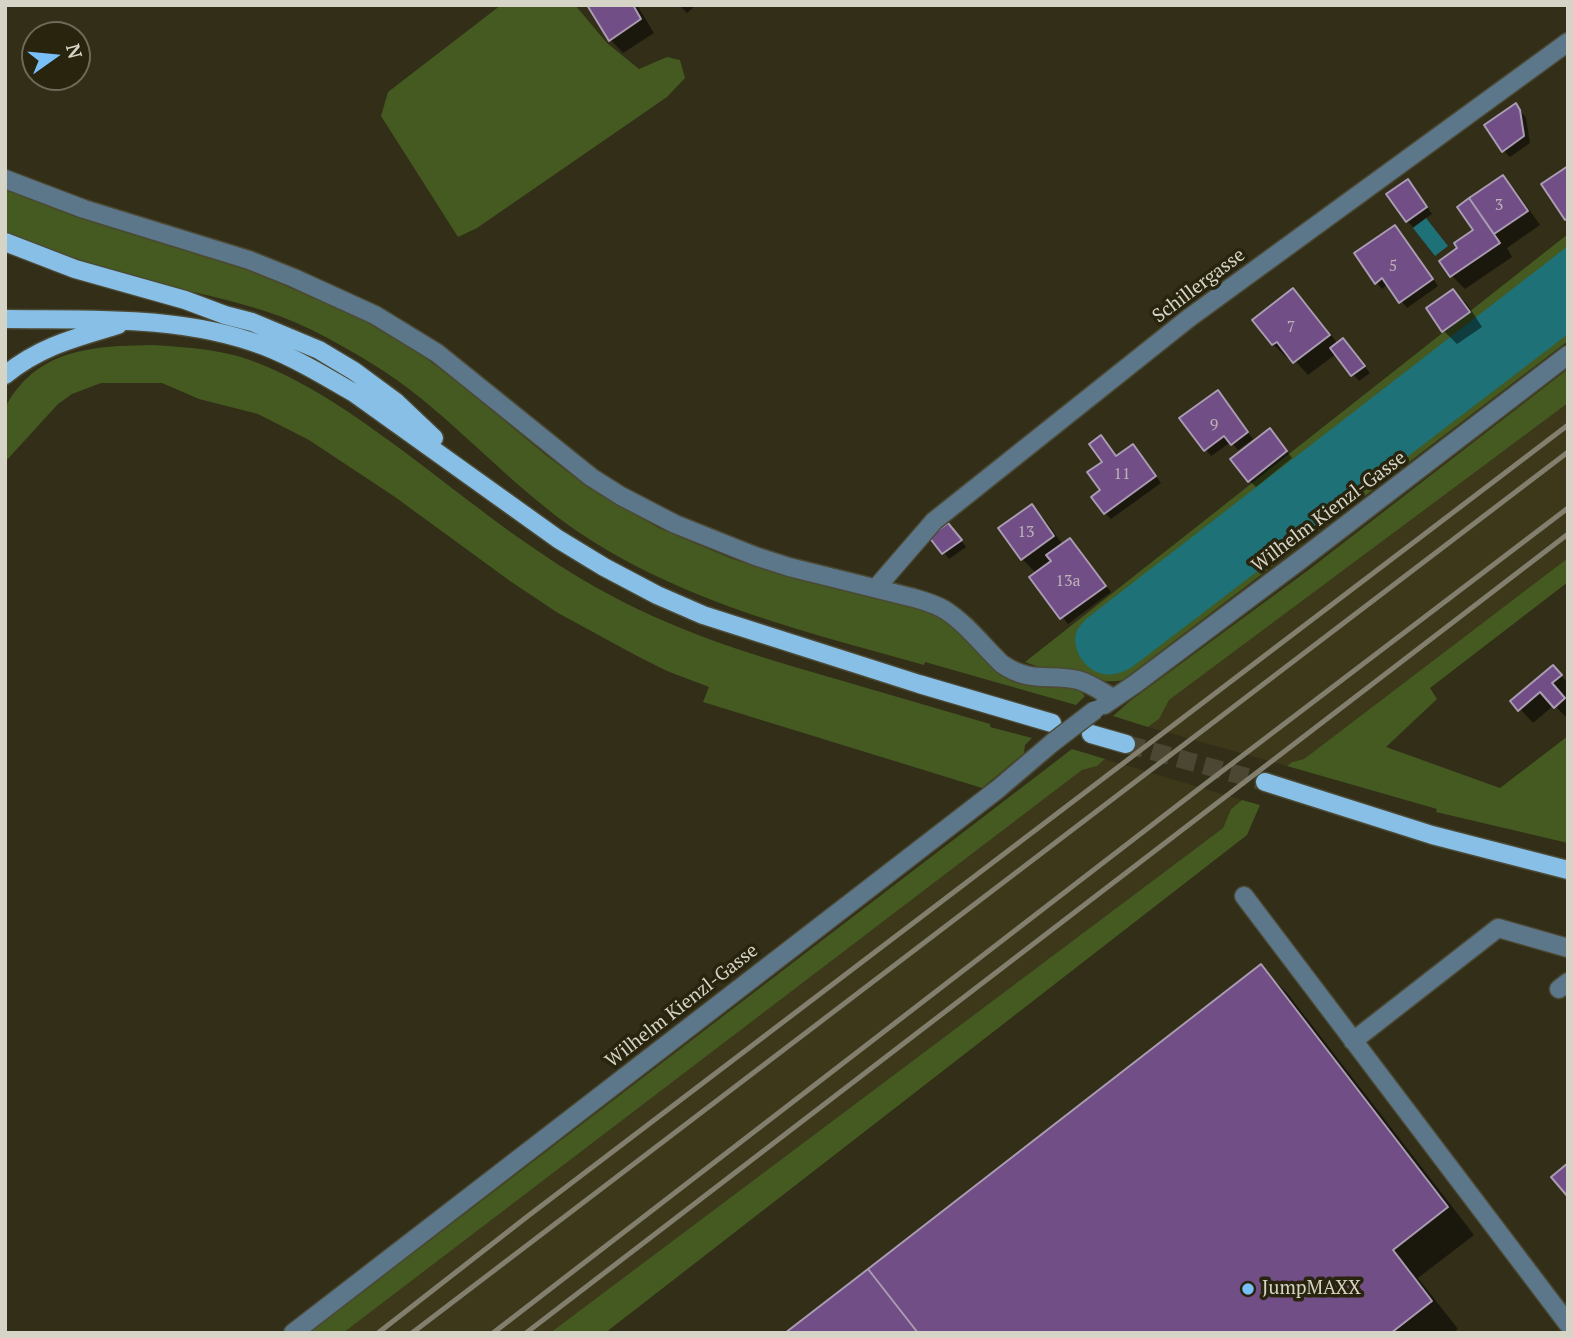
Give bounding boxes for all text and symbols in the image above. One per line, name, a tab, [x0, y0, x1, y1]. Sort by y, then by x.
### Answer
north arrow	[21, 21, 91, 91]
text: N	[61, 41, 89, 61]
house number: 3	[1495, 195, 1503, 215]
street label: Schillergasse	[1148, 244, 1250, 328]
house number: 5	[1389, 256, 1397, 276]
house number: 7	[1287, 317, 1295, 337]
house number: 9	[1210, 415, 1218, 435]
street label: Wilhelm Kienzl-Gasse	[1247, 447, 1411, 577]
house number: 11	[1113, 464, 1131, 484]
house number: 13	[1017, 522, 1035, 542]
house number: 13a	[1055, 571, 1081, 591]
street label: Wilhelm Kienzl-Gasse	[601, 939, 763, 1073]
place label: JumpMAXX	[1262, 1278, 1361, 1300]
marker: JumpMAXX	[1240, 1281, 1256, 1297]

